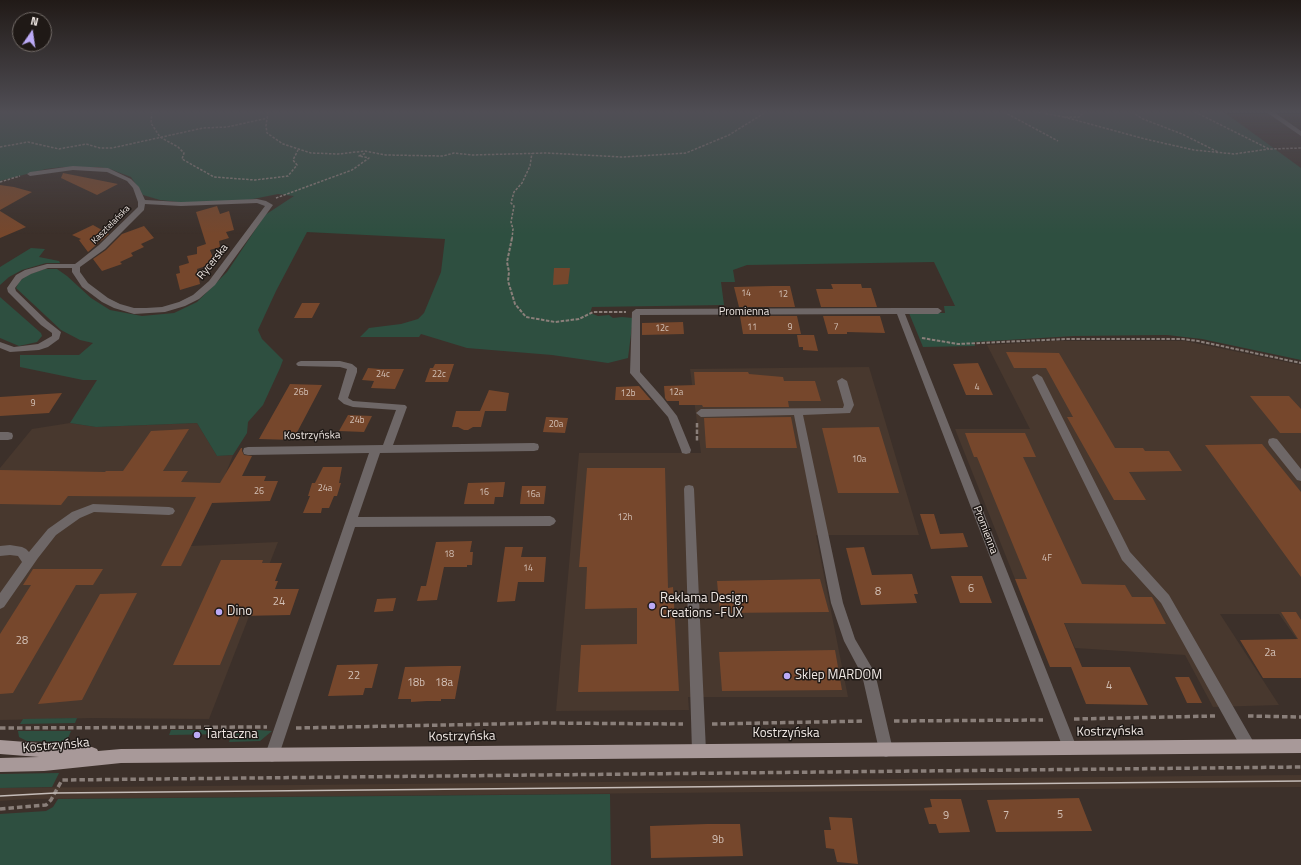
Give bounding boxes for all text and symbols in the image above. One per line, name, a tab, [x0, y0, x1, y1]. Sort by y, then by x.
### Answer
north arrow	[12, 12, 52, 52]
text: N	[29, 13, 40, 30]
street label: Kasztelańska	[89, 203, 133, 247]
street label: Rycerska	[195, 242, 231, 282]
house number: 14	[741, 289, 751, 299]
house number: 12	[778, 290, 788, 300]
street label: Promienna	[719, 305, 769, 319]
house number: 11	[747, 323, 757, 333]
house number: 9	[787, 323, 793, 333]
house number: 7	[833, 323, 839, 333]
house number: 12c	[655, 324, 669, 334]
house number: 24c	[376, 370, 390, 380]
house number: 22c	[432, 370, 446, 380]
house number: 4	[974, 383, 980, 393]
house number: 26b	[294, 388, 308, 398]
house number: 12a	[669, 388, 683, 398]
house number: 12b	[621, 389, 635, 399]
house number: 9	[30, 399, 36, 409]
house number: 24b	[350, 416, 364, 426]
house number: 20a	[549, 420, 563, 430]
street label: Kostrzyńska	[284, 429, 340, 443]
house number: 10a	[852, 455, 866, 465]
house number: 24a	[318, 484, 332, 494]
house number: 26	[254, 487, 264, 497]
house number: 16	[479, 488, 489, 498]
house number: 16a	[526, 490, 540, 500]
street label: Promienna	[970, 504, 1000, 556]
house number: 12h	[618, 513, 632, 523]
house number: 18	[444, 550, 454, 560]
house number: 4F	[1042, 554, 1052, 564]
house number: 14	[523, 564, 533, 574]
house number: 6	[968, 582, 974, 596]
house number: 8	[875, 585, 881, 599]
place label: Reklama Design Creations -FUX	[660, 591, 748, 622]
house number: 24	[273, 595, 285, 609]
marker: Reklama Design Creations -FUX	[647, 601, 657, 611]
place label: Dino	[227, 604, 252, 620]
marker: Dino	[214, 607, 224, 617]
house number: 28	[16, 634, 28, 648]
house number: 2a	[1264, 646, 1276, 660]
place label: Sklep MARDOM	[795, 668, 882, 684]
house number: 22	[348, 669, 360, 683]
marker: Sklep MARDOM	[782, 671, 792, 681]
house number: 18b	[407, 676, 425, 690]
house number: 18a	[435, 676, 453, 690]
house number: 4	[1106, 679, 1112, 693]
street label: Kostrzyńska	[1076, 724, 1144, 740]
street label: Kostrzyńska	[752, 726, 820, 742]
place label: Tartaczna	[205, 727, 258, 743]
street label: Kostrzyńska	[428, 729, 496, 745]
marker: Tartaczna	[192, 730, 202, 740]
street label: Kostrzyńska	[22, 735, 90, 757]
house number: 5	[1057, 808, 1063, 822]
house number: 9	[943, 809, 949, 823]
house number: 7	[1003, 809, 1009, 823]
house number: 9b	[712, 833, 724, 847]

